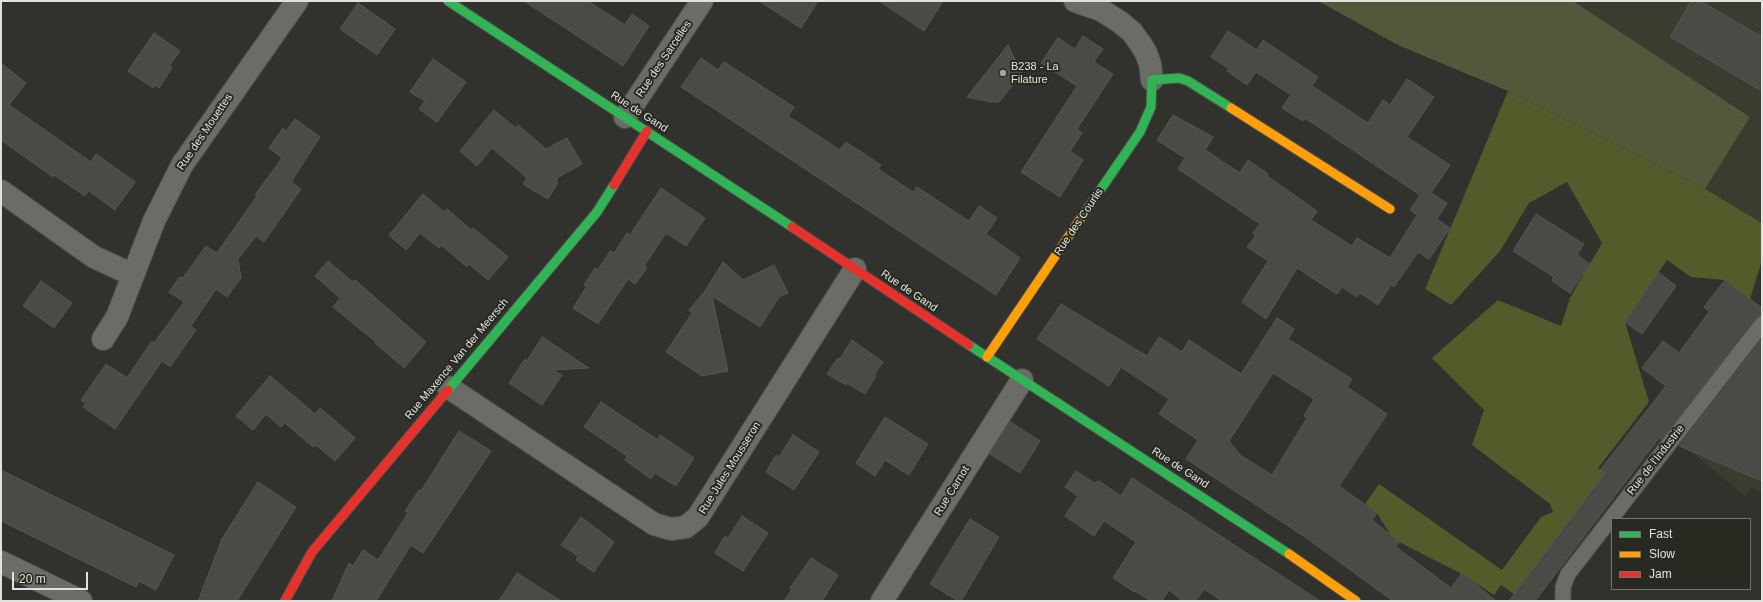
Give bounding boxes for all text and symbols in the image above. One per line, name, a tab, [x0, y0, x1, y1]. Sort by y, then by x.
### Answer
street label: Rue des Sarcelles	[634, 18, 694, 100]
place label: B238 - La Filature	[1011, 60, 1059, 86]
marker: B238 - La Filature	[998, 68, 1008, 78]
street label: Rue de Gand	[608, 89, 670, 135]
street label: Rue des Mouettes	[175, 91, 235, 173]
street label: Rue des Courlis	[1052, 186, 1106, 258]
street label: Rue de Gand	[878, 267, 940, 315]
street label: Rue Maxence Van der Meersch	[402, 296, 512, 422]
street label: Rue Jules Mousseron	[696, 419, 764, 517]
street label: Rue de l'Industrie	[1625, 422, 1687, 498]
street label: Rue de Gand	[1149, 445, 1211, 491]
street label: Rue Carnot	[931, 464, 973, 518]
legend	[1611, 518, 1751, 590]
text: Fast	[1649, 527, 1672, 541]
text: Slow	[1649, 547, 1675, 561]
scale bar	[14, 564, 90, 590]
text: Jam	[1649, 567, 1672, 581]
text: 20 m	[19, 572, 46, 586]

